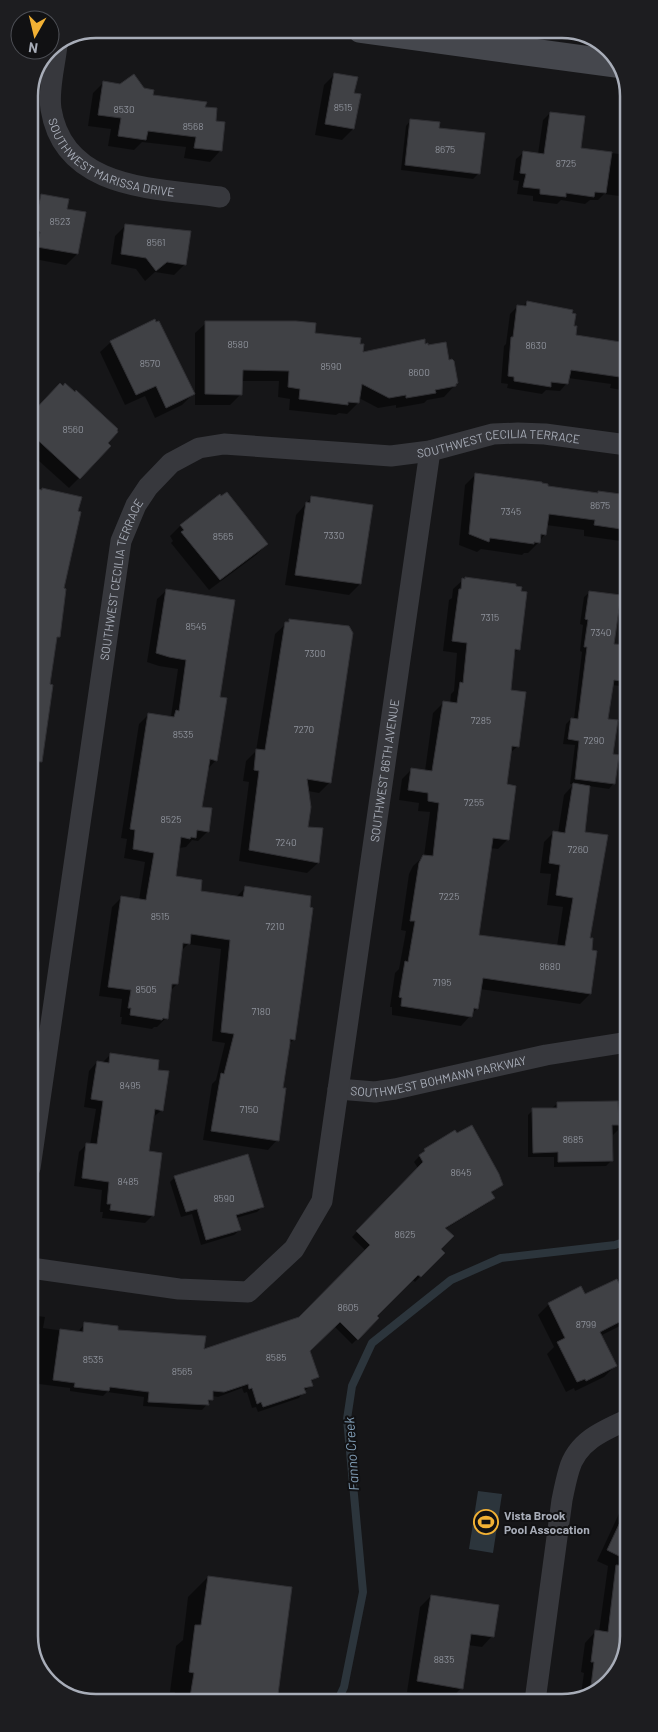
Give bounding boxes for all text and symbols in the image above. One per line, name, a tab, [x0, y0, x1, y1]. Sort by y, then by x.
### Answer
north arrow	[10, 10, 60, 60]
text: N	[27, 39, 39, 57]
house number: 8515	[334, 101, 352, 113]
house number: 8530	[113, 103, 135, 115]
street label: SOUTHWEST MARISSA DRIVE	[46, 116, 175, 199]
house number: 8568	[183, 120, 203, 132]
house number: 8675	[435, 143, 455, 155]
house number: 8725	[556, 157, 576, 169]
house number: 8523	[50, 215, 70, 227]
house number: 8561	[147, 236, 165, 248]
house number: 8580	[227, 338, 249, 350]
house number: 8630	[525, 339, 547, 351]
house number: 8570	[140, 357, 160, 369]
house number: 8590	[320, 360, 342, 372]
house number: 8600	[408, 366, 430, 378]
house number: 8560	[62, 423, 84, 435]
street label: SOUTHWEST CECILIA TERRACE	[416, 426, 581, 460]
street label: SOUTHWEST CECILIA TERRACE	[97, 496, 145, 661]
house number: 8675	[590, 499, 610, 511]
house number: 7345	[501, 505, 521, 517]
house number: 7330	[324, 529, 344, 541]
house number: 8565	[213, 530, 233, 542]
house number: 7315	[481, 611, 499, 623]
house number: 8545	[186, 620, 207, 632]
house number: 7340	[590, 626, 612, 638]
house number: 7300	[304, 647, 326, 659]
street label: SOUTHWEST 86TH AVENUE	[367, 698, 401, 843]
house number: 7285	[471, 714, 491, 726]
house number: 7270	[294, 723, 314, 735]
house number: 8535	[173, 728, 193, 740]
house number: 7290	[584, 734, 604, 746]
house number: 7255	[464, 796, 484, 808]
house number: 8525	[161, 813, 181, 825]
house number: 7240	[275, 836, 297, 848]
house number: 7260	[568, 843, 588, 855]
house number: 7225	[439, 890, 459, 902]
house number: 8515	[151, 910, 169, 922]
house number: 7210	[265, 920, 285, 932]
house number: 8680	[539, 960, 561, 972]
house number: 7195	[433, 976, 451, 988]
house number: 8505	[135, 983, 157, 995]
house number: 7180	[251, 1005, 271, 1017]
street label: SOUTHWEST BOHMANN PARKWAY	[350, 1053, 528, 1099]
house number: 8495	[119, 1079, 141, 1091]
house number: 7150	[239, 1103, 259, 1115]
house number: 8685	[563, 1133, 583, 1145]
house number: 8645	[450, 1166, 472, 1178]
house number: 8485	[117, 1175, 139, 1187]
house number: 8590	[213, 1192, 235, 1204]
house number: 8625	[395, 1228, 415, 1240]
house number: 8605	[337, 1301, 359, 1313]
house number: 8799	[576, 1318, 596, 1330]
house number: 8585	[266, 1351, 286, 1363]
house number: 8535	[83, 1353, 103, 1365]
house number: 8565	[172, 1365, 192, 1377]
water label: Fanno Creek	[340, 1416, 362, 1491]
place label: Vista Brook Pool Assocation	[504, 1508, 590, 1536]
sports icon: Vista Brook Pool Assocation	[473, 1509, 499, 1535]
house number: 8835	[434, 1653, 454, 1665]

